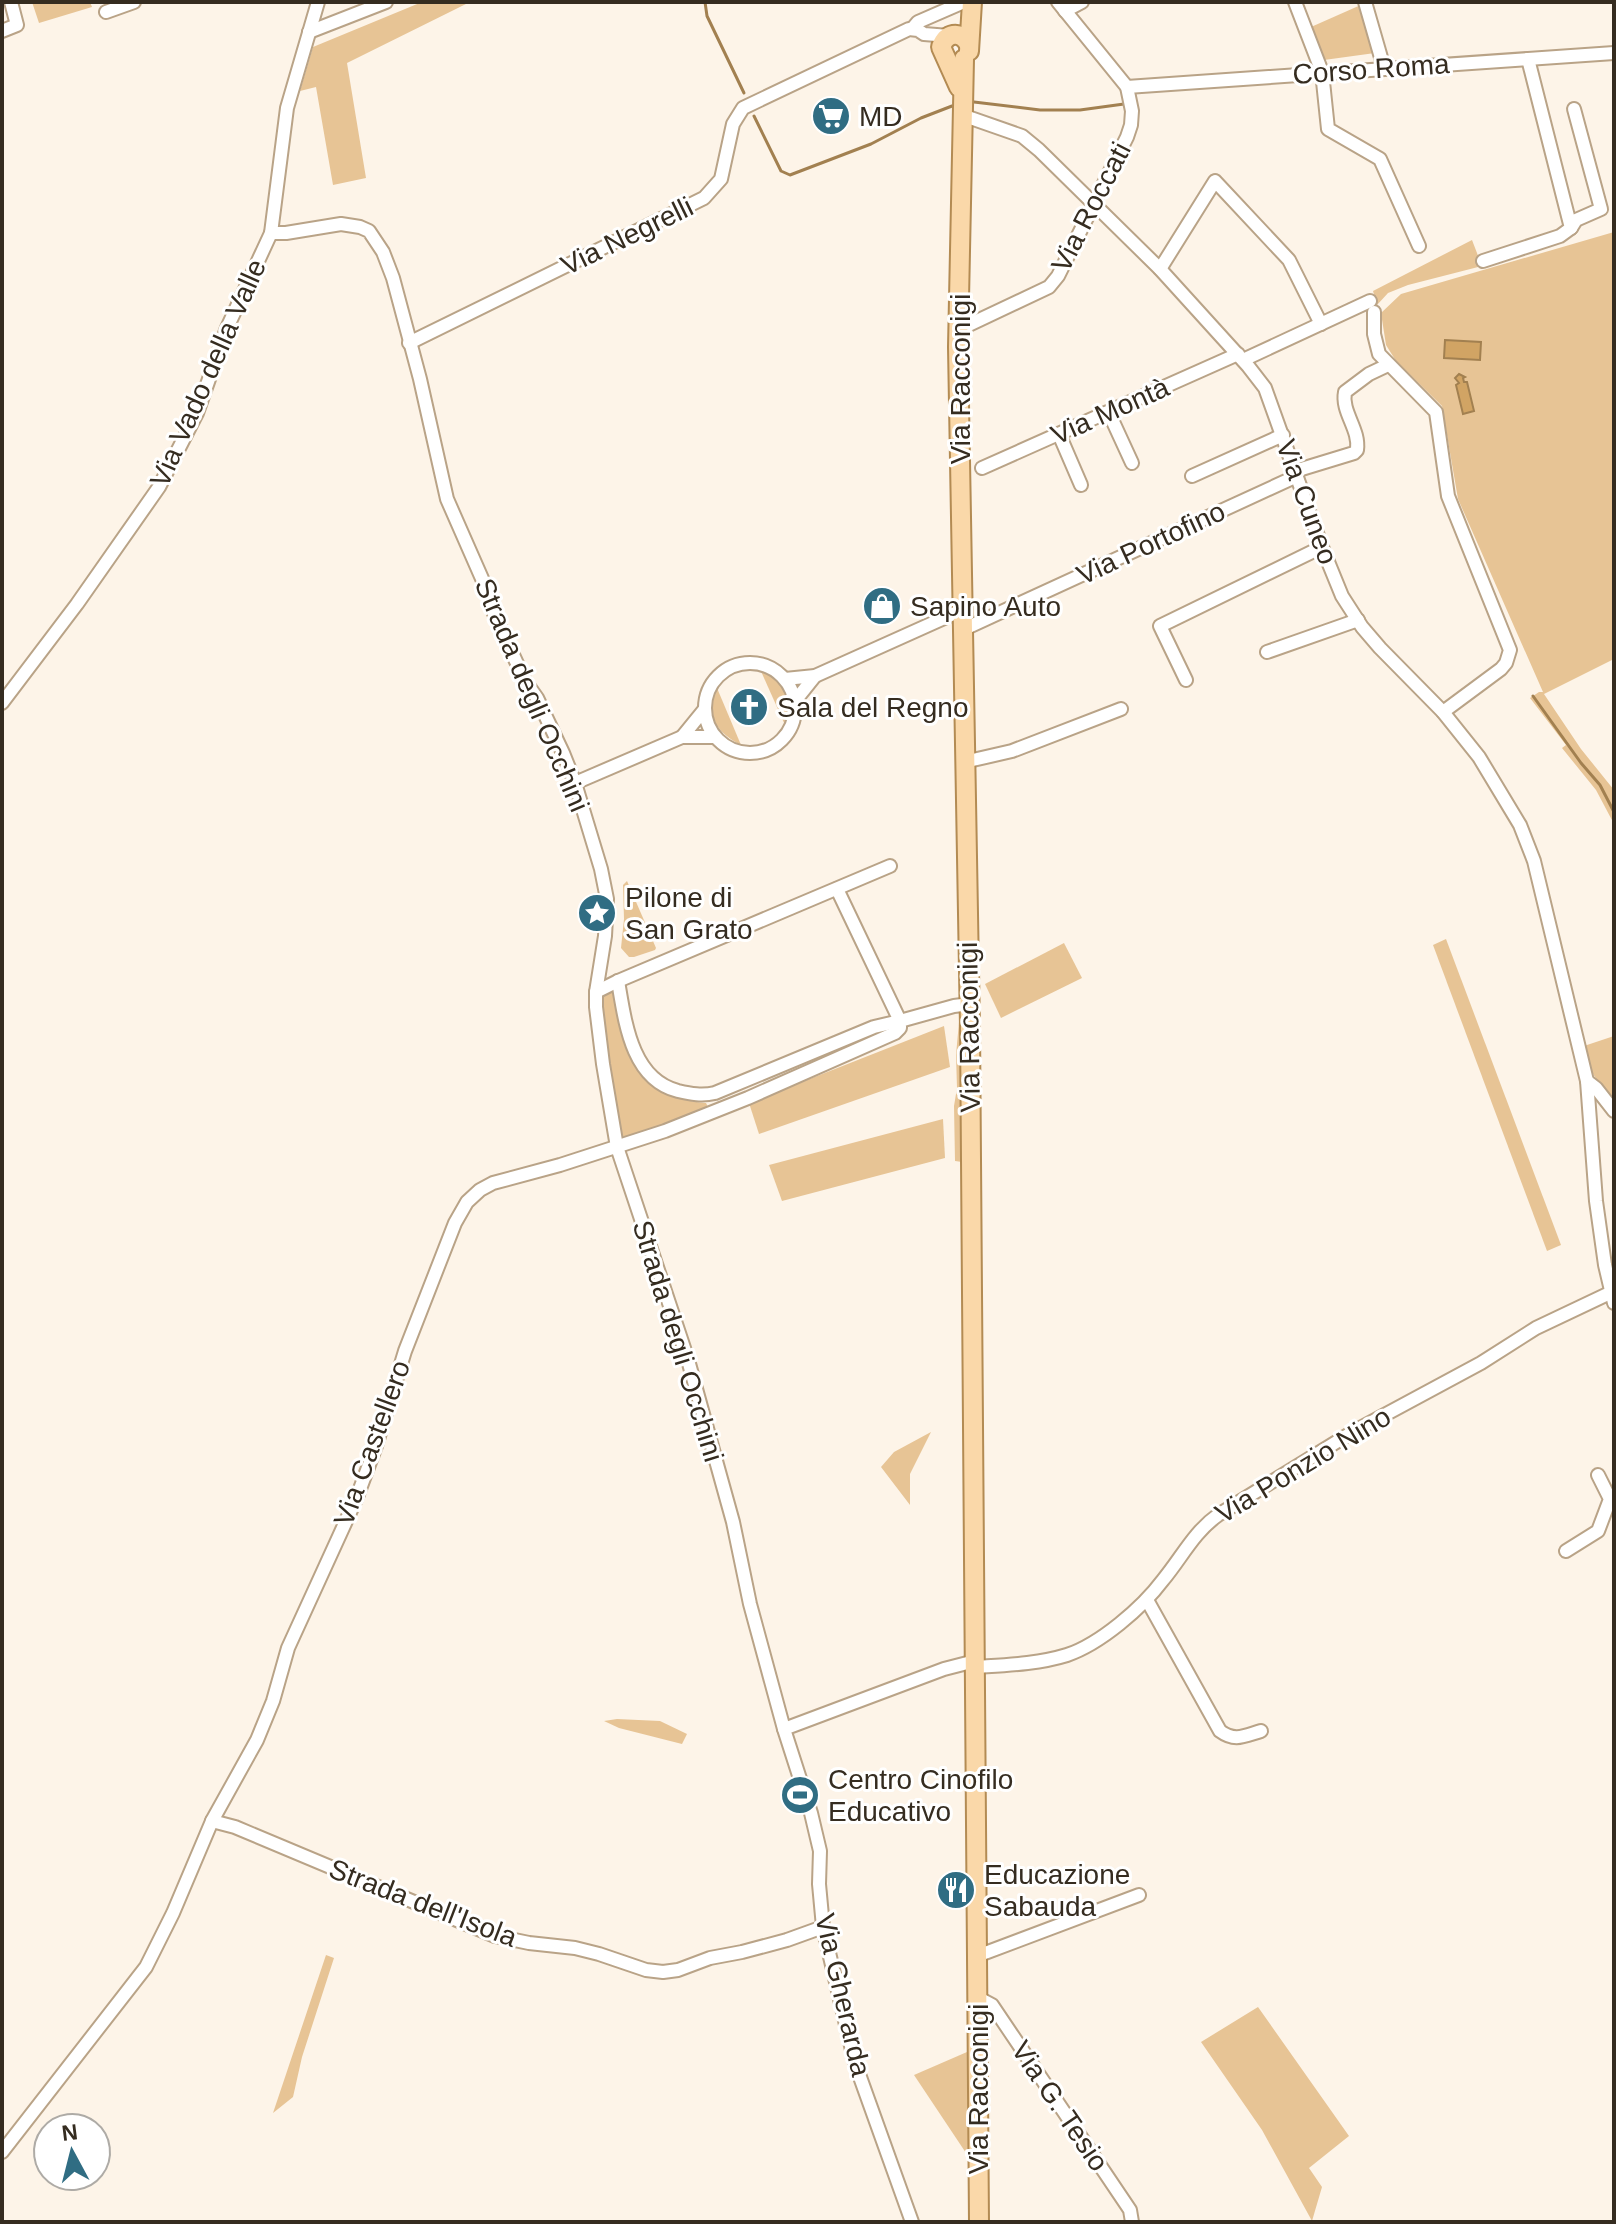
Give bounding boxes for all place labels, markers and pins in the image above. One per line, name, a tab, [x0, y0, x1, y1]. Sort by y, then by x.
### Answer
supermarket icon: MD	[810, 95, 852, 137]
place label: MD	[859, 101, 903, 132]
shop icon: Sapino Auto	[861, 585, 903, 627]
place label: Sapino Auto	[910, 591, 1061, 622]
church icon: Sala del Regno	[728, 686, 770, 728]
place label: Sala del Regno	[777, 692, 968, 723]
place label: Pilone di San Grato	[625, 882, 753, 945]
place icon: Pilone di San Grato	[576, 892, 618, 934]
place label: Centro Cinofilo Educativo	[828, 1764, 1013, 1827]
sports icon: Centro Cinofilo Educativo	[779, 1774, 821, 1816]
place label: Educazione Sabauda	[984, 1859, 1130, 1922]
restaurant icon: Educazione Sabauda	[935, 1869, 977, 1911]

